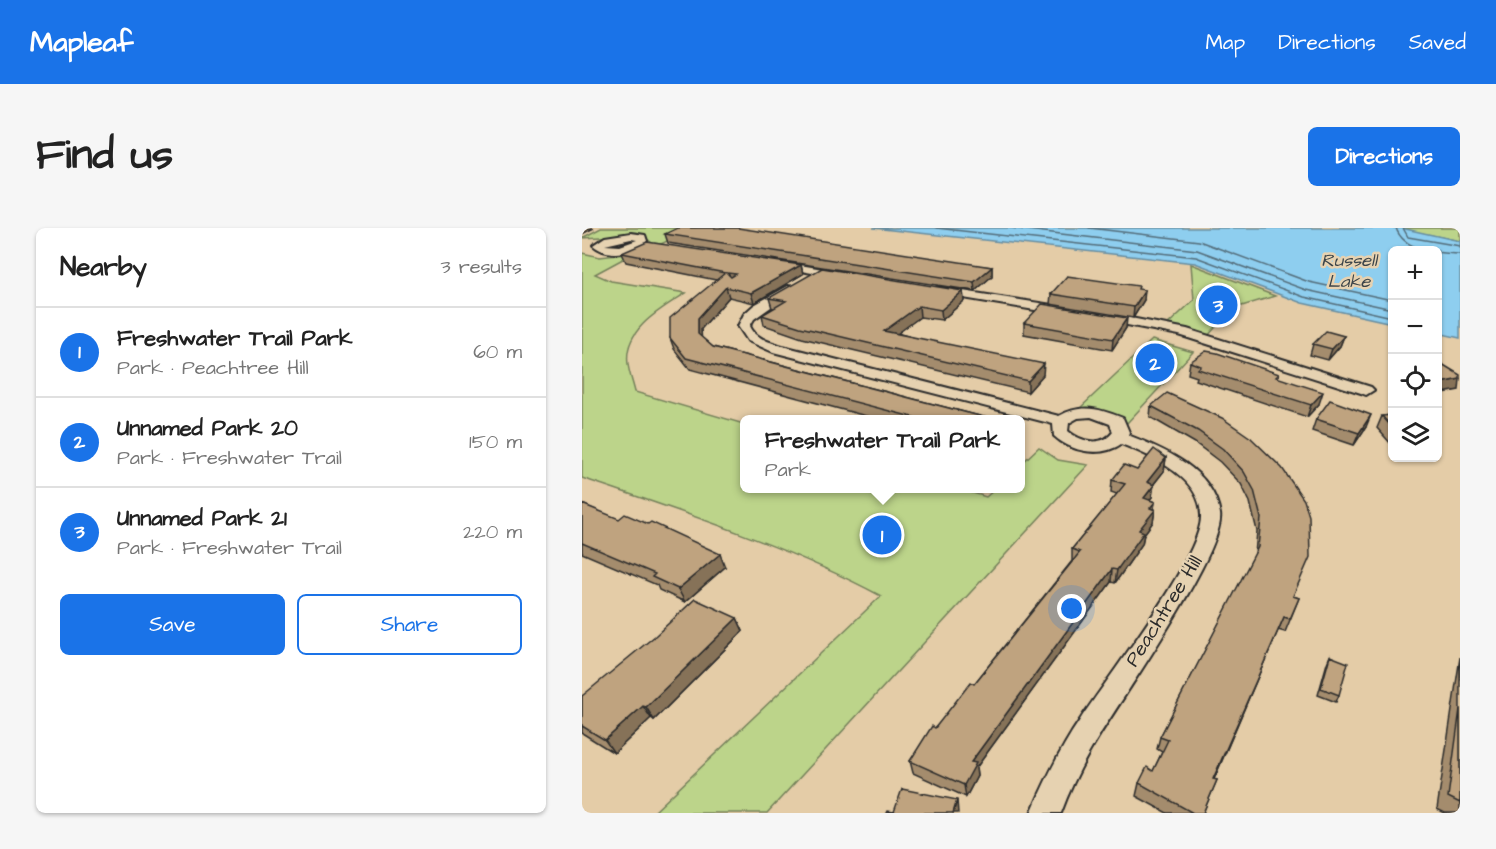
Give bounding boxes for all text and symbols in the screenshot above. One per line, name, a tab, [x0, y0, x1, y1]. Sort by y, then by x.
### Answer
text: Mapleaf	[30, 23, 133, 62]
text: Map	[1205, 28, 1245, 57]
text: Directions	[1278, 28, 1376, 57]
text: Saved	[1409, 28, 1466, 57]
text: Find us	[36, 127, 173, 185]
button: Directions	[1308, 127, 1460, 186]
map controls	[1388, 246, 1442, 462]
button: +	[1388, 246, 1442, 300]
water label: Russell Lake	[1321, 248, 1379, 294]
text: Nearby	[60, 249, 147, 285]
text: 3 results	[440, 253, 522, 281]
pin: 3	[1198, 282, 1238, 328]
button: −	[1388, 300, 1442, 354]
text: Freshwater Trail Park	[117, 323, 352, 354]
text: 1	[78, 338, 81, 366]
text: 60 m	[473, 338, 522, 366]
pin: 2	[1136, 340, 1174, 386]
text: Park · Peachtree Hill	[117, 354, 309, 382]
button: locate	[1388, 354, 1442, 408]
button: layers	[1388, 408, 1442, 462]
text: Unnamed Park 20	[117, 413, 298, 444]
popup	[740, 415, 1025, 493]
text: Freshwater Trail Park	[765, 425, 1000, 456]
text: 2	[74, 428, 85, 456]
text: 150 m	[469, 428, 522, 456]
text: Park · Freshwater Trail	[117, 444, 342, 472]
text: Park	[765, 456, 811, 484]
text: Unnamed Park 21	[117, 503, 287, 534]
pin: 1	[862, 512, 902, 558]
text: 3	[74, 518, 85, 546]
text: 220 m	[463, 518, 522, 546]
text: Park · Freshwater Trail	[117, 534, 342, 562]
street label: Peachtree Hill	[1119, 550, 1209, 672]
button: Save	[60, 594, 285, 655]
button: Share	[297, 594, 522, 655]
your location	[1057, 594, 1086, 623]

